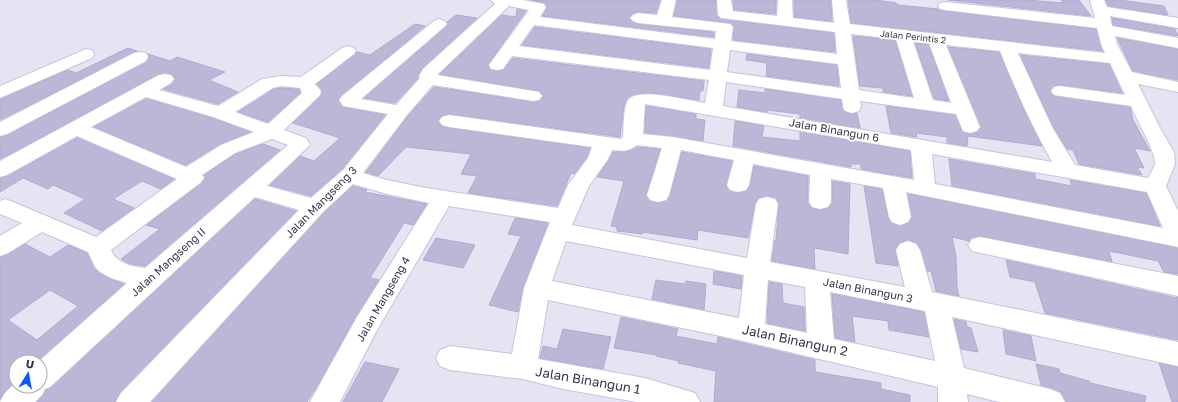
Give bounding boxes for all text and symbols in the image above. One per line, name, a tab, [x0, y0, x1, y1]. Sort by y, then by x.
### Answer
street label: Jalan Perintis 2	[879, 28, 947, 45]
street label: Jalan Binangun 6	[788, 115, 880, 144]
street label: Jalan Mangseng 3	[282, 163, 359, 240]
street label: Jalan Mangseng II	[128, 225, 208, 299]
street label: Jalan Mangseng 4	[353, 254, 412, 344]
street label: Jalan Binangun 3	[822, 274, 914, 305]
street label: Jalan Binangun 2	[741, 321, 849, 359]
north arrow	[8, 354, 48, 394]
text: U	[25, 357, 35, 371]
street label: Jalan Binangun 1	[534, 363, 642, 397]

